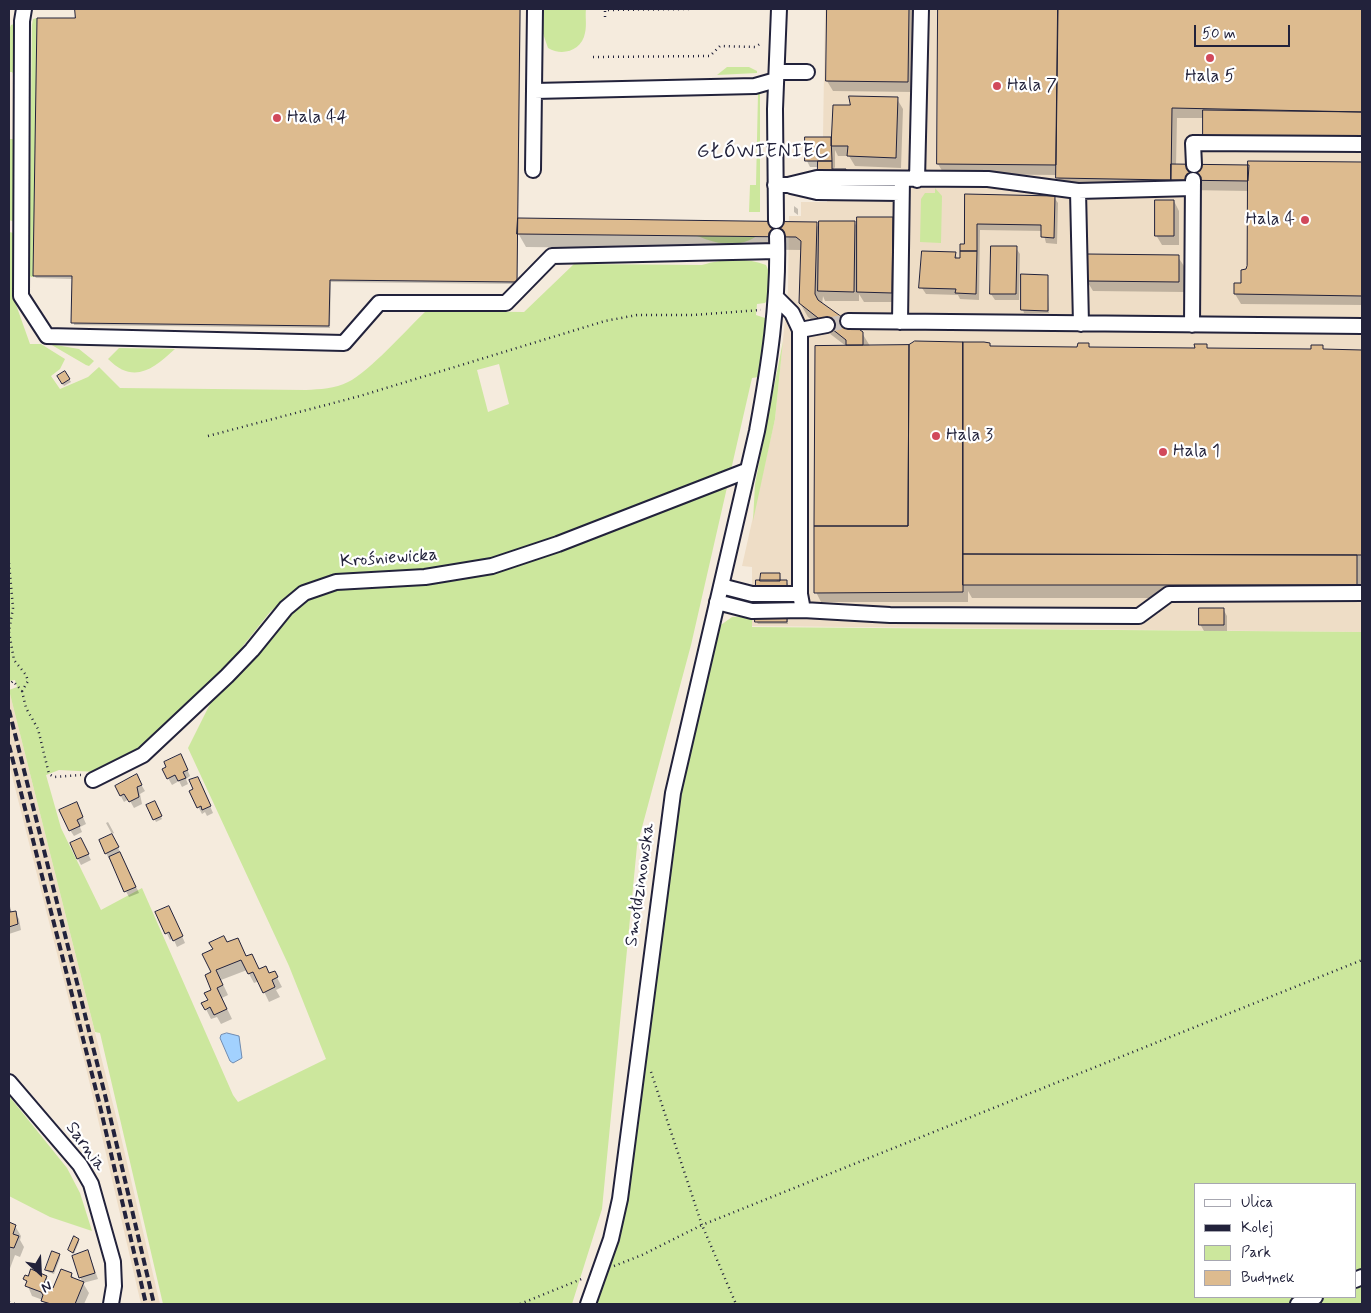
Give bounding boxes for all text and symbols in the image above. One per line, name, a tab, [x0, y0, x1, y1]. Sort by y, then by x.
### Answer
scale bar	[1196, 15, 1292, 47]
text: 50 m	[1202, 24, 1236, 44]
marker: Hala 5	[1204, 52, 1216, 64]
place label: Hala 5	[1185, 66, 1235, 88]
place label: Hala 7	[1007, 75, 1057, 97]
marker: Hala 7	[991, 80, 1003, 92]
place label: Hala 44	[287, 107, 347, 129]
marker: Hala 44	[271, 112, 283, 124]
district label: GŁÓWIENIEC	[697, 142, 829, 164]
place label: Hala 4	[1245, 209, 1295, 231]
marker: Hala 4	[1299, 214, 1311, 226]
place label: Hala 3	[946, 425, 993, 447]
marker: Hala 3	[930, 430, 942, 442]
place label: Hala 1	[1173, 441, 1220, 463]
marker: Hala 1	[1157, 446, 1169, 458]
street label: Krośniewicka	[340, 545, 438, 573]
street label: Smołdzinowska	[622, 822, 660, 948]
street label: Sarnia	[60, 1118, 110, 1176]
legend	[1194, 1183, 1356, 1298]
text: Ulica	[1241, 1193, 1273, 1213]
text: Kolej	[1241, 1218, 1273, 1238]
text: Park	[1241, 1243, 1271, 1263]
north arrow	[15, 1248, 65, 1298]
text: Budynek	[1241, 1268, 1295, 1288]
text: N	[38, 1276, 54, 1297]

